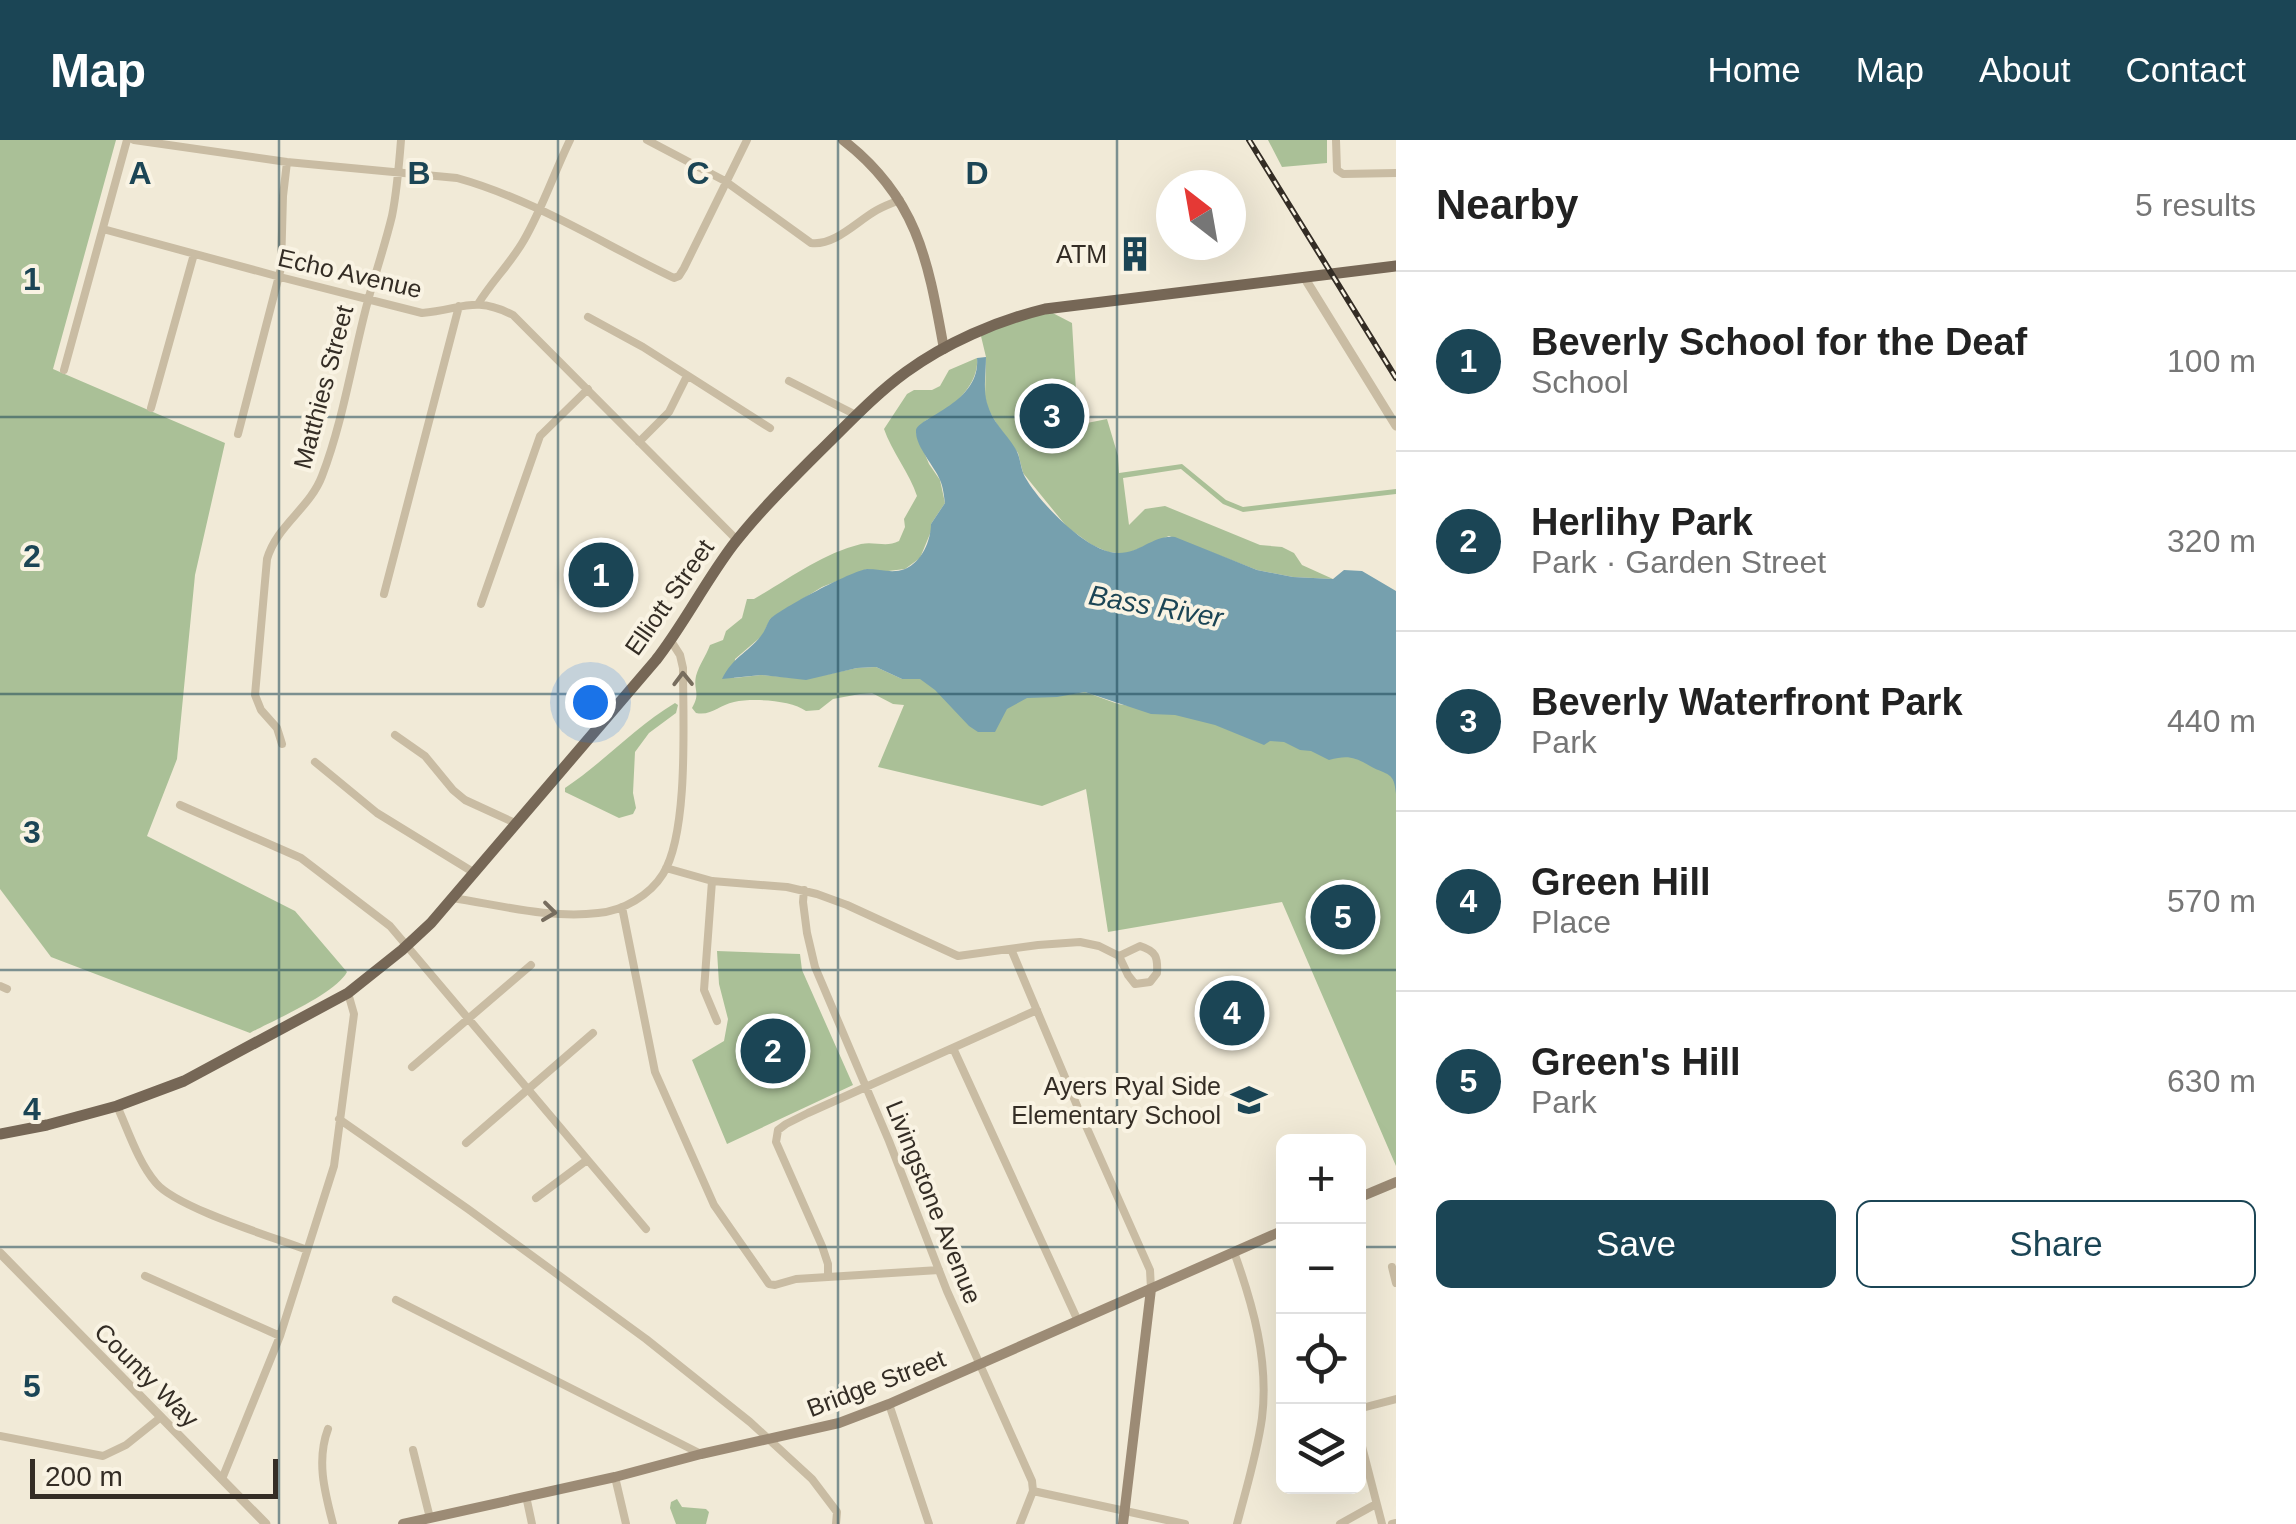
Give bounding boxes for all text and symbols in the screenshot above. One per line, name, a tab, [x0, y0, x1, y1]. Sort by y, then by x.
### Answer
text: Map	[50, 44, 146, 97]
text: Home	[1707, 50, 1801, 89]
text: Map	[1856, 50, 1924, 89]
text: About	[1979, 50, 2070, 89]
text: Contact	[2125, 50, 2246, 89]
text: A	[128, 155, 152, 191]
text: B	[407, 155, 431, 191]
text: C	[686, 155, 710, 191]
text: D	[965, 155, 989, 191]
north arrow	[1156, 170, 1246, 260]
text: Nearby	[1436, 181, 1578, 228]
text: 5 results	[2135, 187, 2256, 223]
building icon: ATM	[1116, 235, 1154, 273]
place label: ATM	[1056, 240, 1107, 268]
street label: Echo Avenue	[275, 243, 425, 303]
text: 1	[23, 261, 41, 297]
street label: Matthies Street	[288, 302, 358, 472]
text: Beverly School for the Deaf	[1531, 321, 2027, 363]
text: 1	[1460, 343, 1477, 379]
text: 100 m	[2167, 343, 2256, 379]
text: School	[1531, 364, 1629, 400]
pin: 3	[1020, 378, 1084, 454]
text: Herlihy Park	[1531, 501, 1753, 543]
text: 2	[1460, 523, 1477, 559]
text: 320 m	[2167, 523, 2256, 559]
street label: Elliott Street	[619, 534, 719, 660]
text: 2	[23, 538, 41, 574]
pin: 1	[568, 538, 634, 612]
text: Park · Garden Street	[1531, 544, 1826, 580]
water label: Bass River	[1087, 579, 1227, 634]
one-way arrow	[672, 671, 694, 686]
your location	[565, 677, 616, 728]
text: Beverly Waterfront Park	[1531, 681, 1963, 723]
text: 3	[1460, 703, 1477, 739]
text: 440 m	[2167, 703, 2256, 739]
text: Park	[1531, 724, 1597, 760]
text: 3	[23, 814, 41, 850]
text: Green Hill	[1531, 861, 1711, 903]
pin: 5	[1310, 880, 1376, 954]
text: 4	[1460, 883, 1477, 919]
text: 570 m	[2167, 883, 2256, 919]
one-way arrow	[541, 901, 557, 922]
text: Place	[1531, 904, 1611, 940]
pin: 4	[1200, 976, 1264, 1050]
pin: 2	[740, 1014, 806, 1088]
text: Green's Hill	[1531, 1041, 1741, 1083]
text: 5	[1460, 1063, 1477, 1099]
text: 630 m	[2167, 1063, 2256, 1099]
place label: Ayers Ryal Side Elementary School	[1011, 1072, 1221, 1129]
school or university icon: Ayers Ryal Side Elementary School	[1230, 1081, 1268, 1119]
text: Park	[1531, 1084, 1597, 1120]
text: 4	[23, 1091, 41, 1127]
street label: Livingstone Avenue	[880, 1096, 988, 1308]
map controls	[1276, 1134, 1366, 1494]
button: +	[1276, 1134, 1366, 1224]
button: Save	[1436, 1200, 1836, 1288]
button: Share	[1856, 1200, 2256, 1288]
button: −	[1276, 1224, 1366, 1314]
button: locate	[1276, 1314, 1366, 1404]
street label: County Way	[89, 1317, 205, 1433]
street label: Bridge Street	[803, 1344, 949, 1422]
text: 5	[23, 1368, 41, 1404]
button: layers	[1276, 1404, 1366, 1494]
scale bar	[30, 1454, 278, 1498]
text: 200 m	[45, 1461, 123, 1492]

